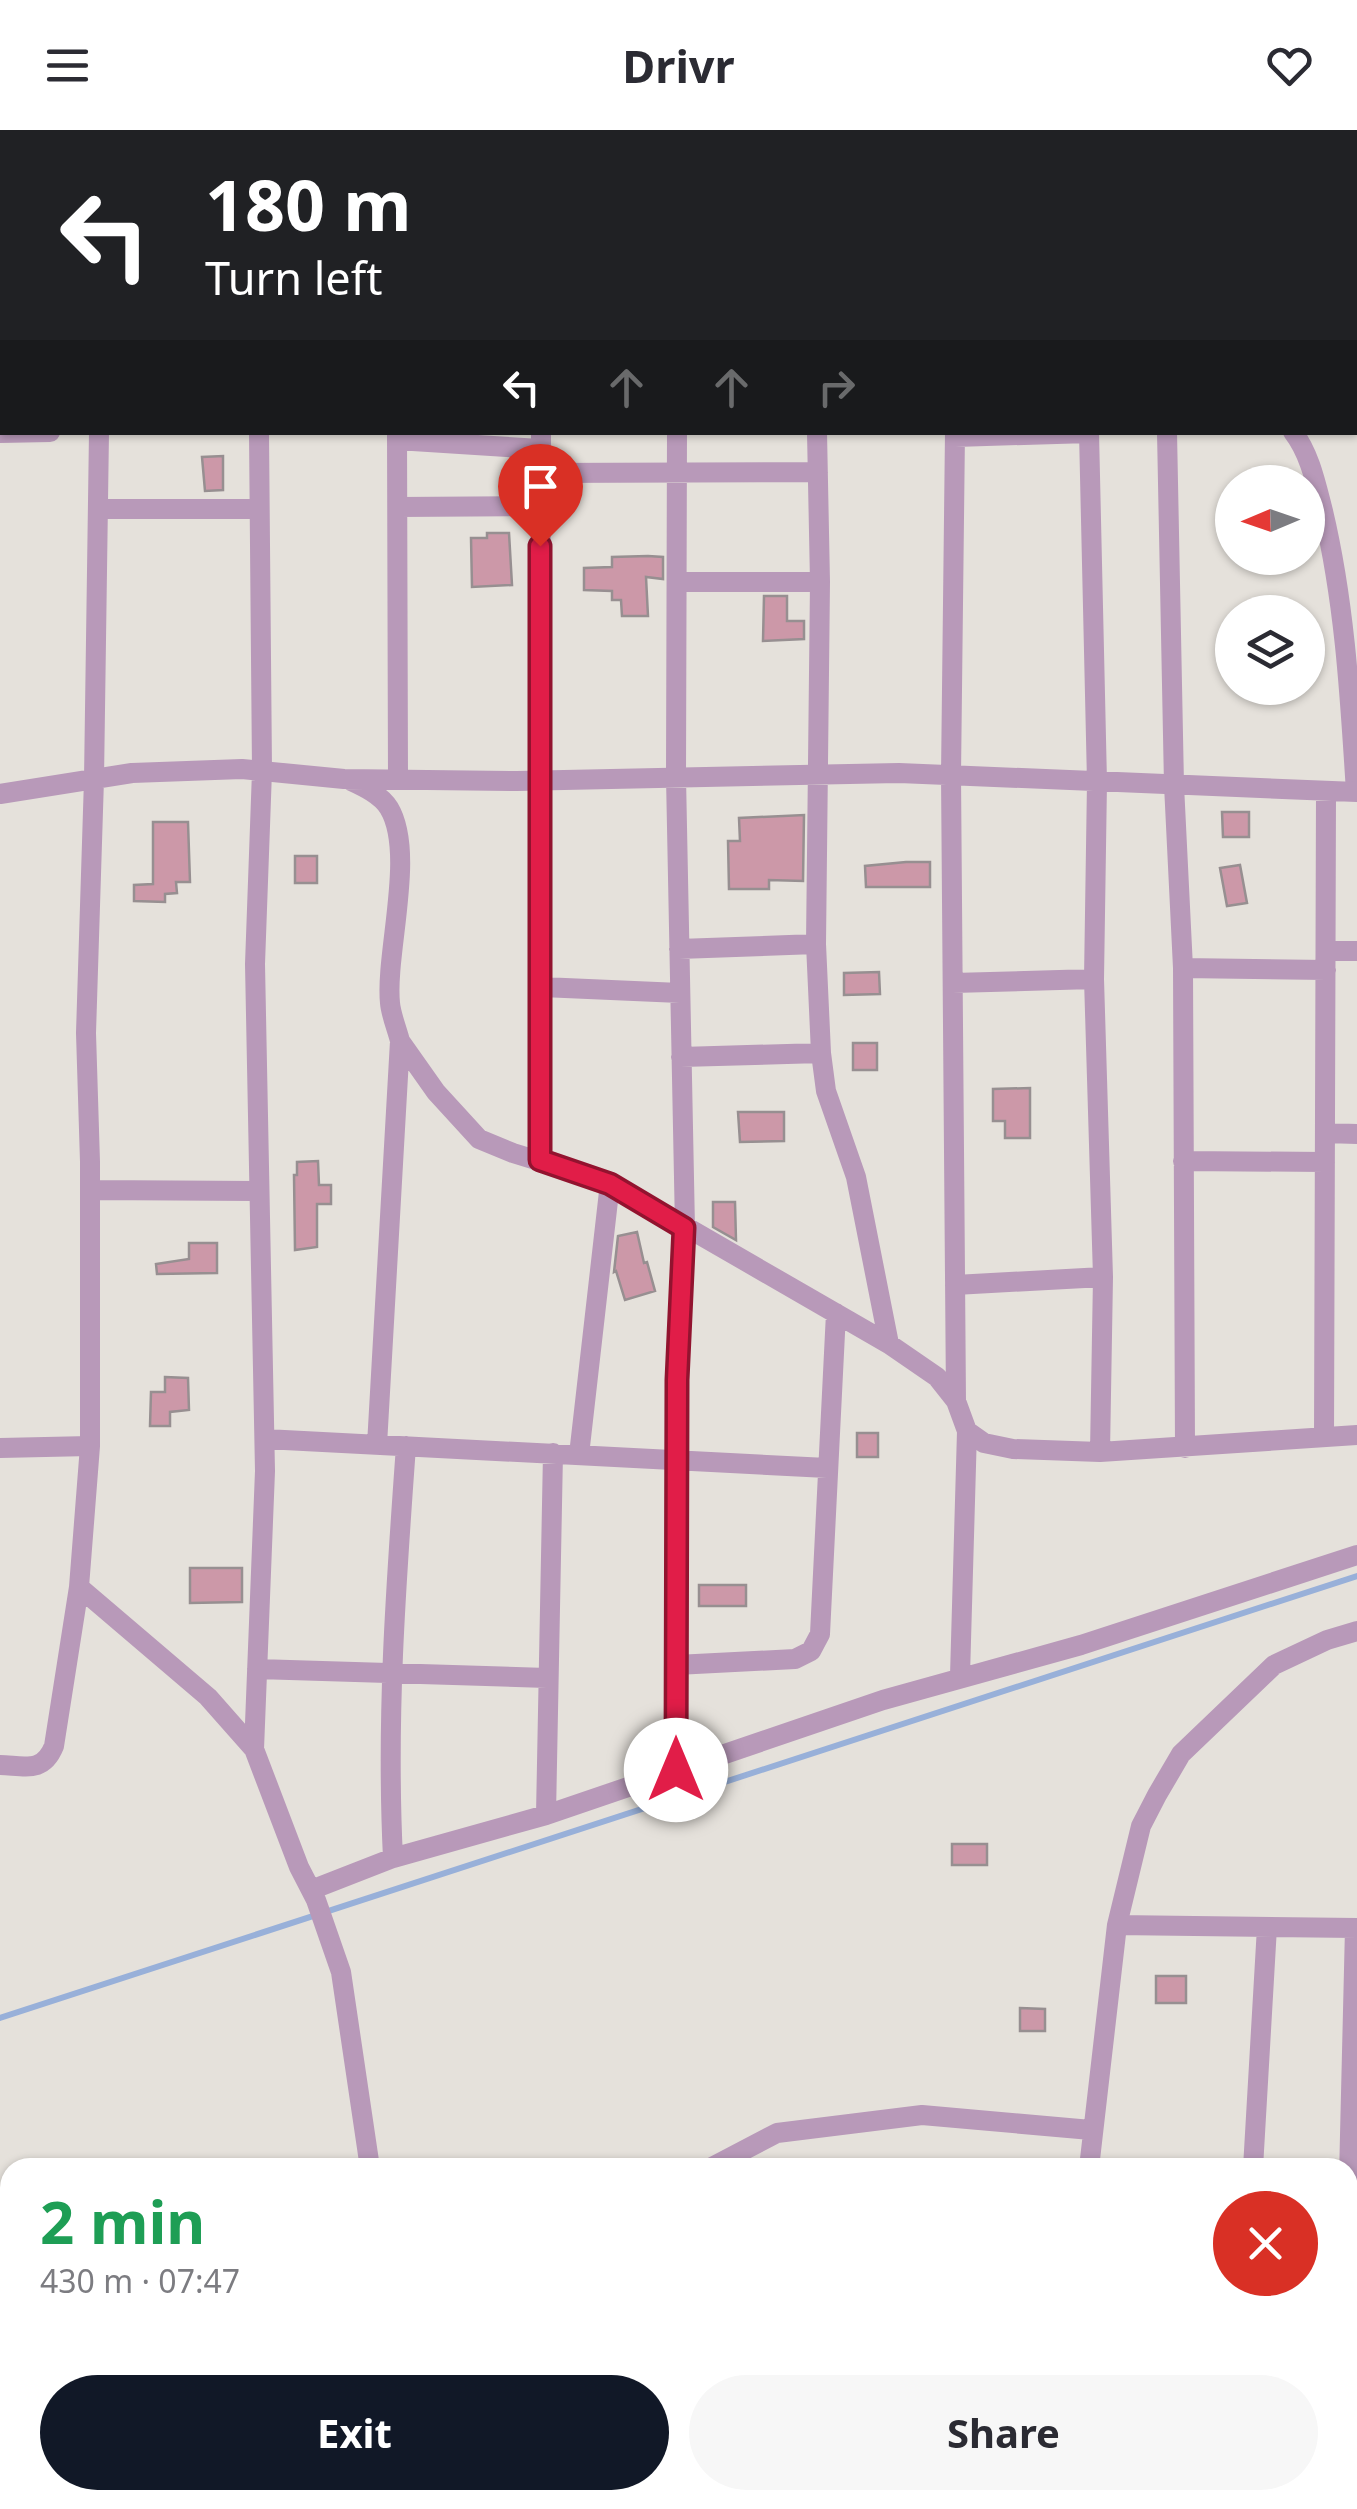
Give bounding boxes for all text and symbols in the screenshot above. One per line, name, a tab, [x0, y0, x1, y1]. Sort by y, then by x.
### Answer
text: Drivr	[622, 35, 735, 96]
icon: menu	[40, 38, 95, 93]
icon: heart	[1262, 38, 1317, 93]
text: 180 m	[205, 156, 412, 252]
icon: left	[40, 170, 170, 300]
text: Turn left	[205, 247, 382, 308]
icon: left	[494, 360, 549, 415]
icon: ahead	[599, 360, 654, 415]
icon: ahead	[704, 360, 759, 415]
icon: right	[809, 360, 864, 415]
pin	[498, 444, 583, 547]
icon: arrive	[513, 459, 568, 514]
north arrow	[1215, 465, 1325, 575]
map controls	[1215, 465, 1325, 705]
button: layers	[1215, 595, 1325, 705]
position arrow	[624, 1718, 728, 1822]
text: 2 min	[40, 2180, 205, 2262]
button: close	[1213, 2191, 1318, 2296]
text: 430 m · 07:47	[40, 2259, 240, 2302]
button: Exit	[40, 2375, 669, 2490]
button: Share	[689, 2375, 1318, 2490]

